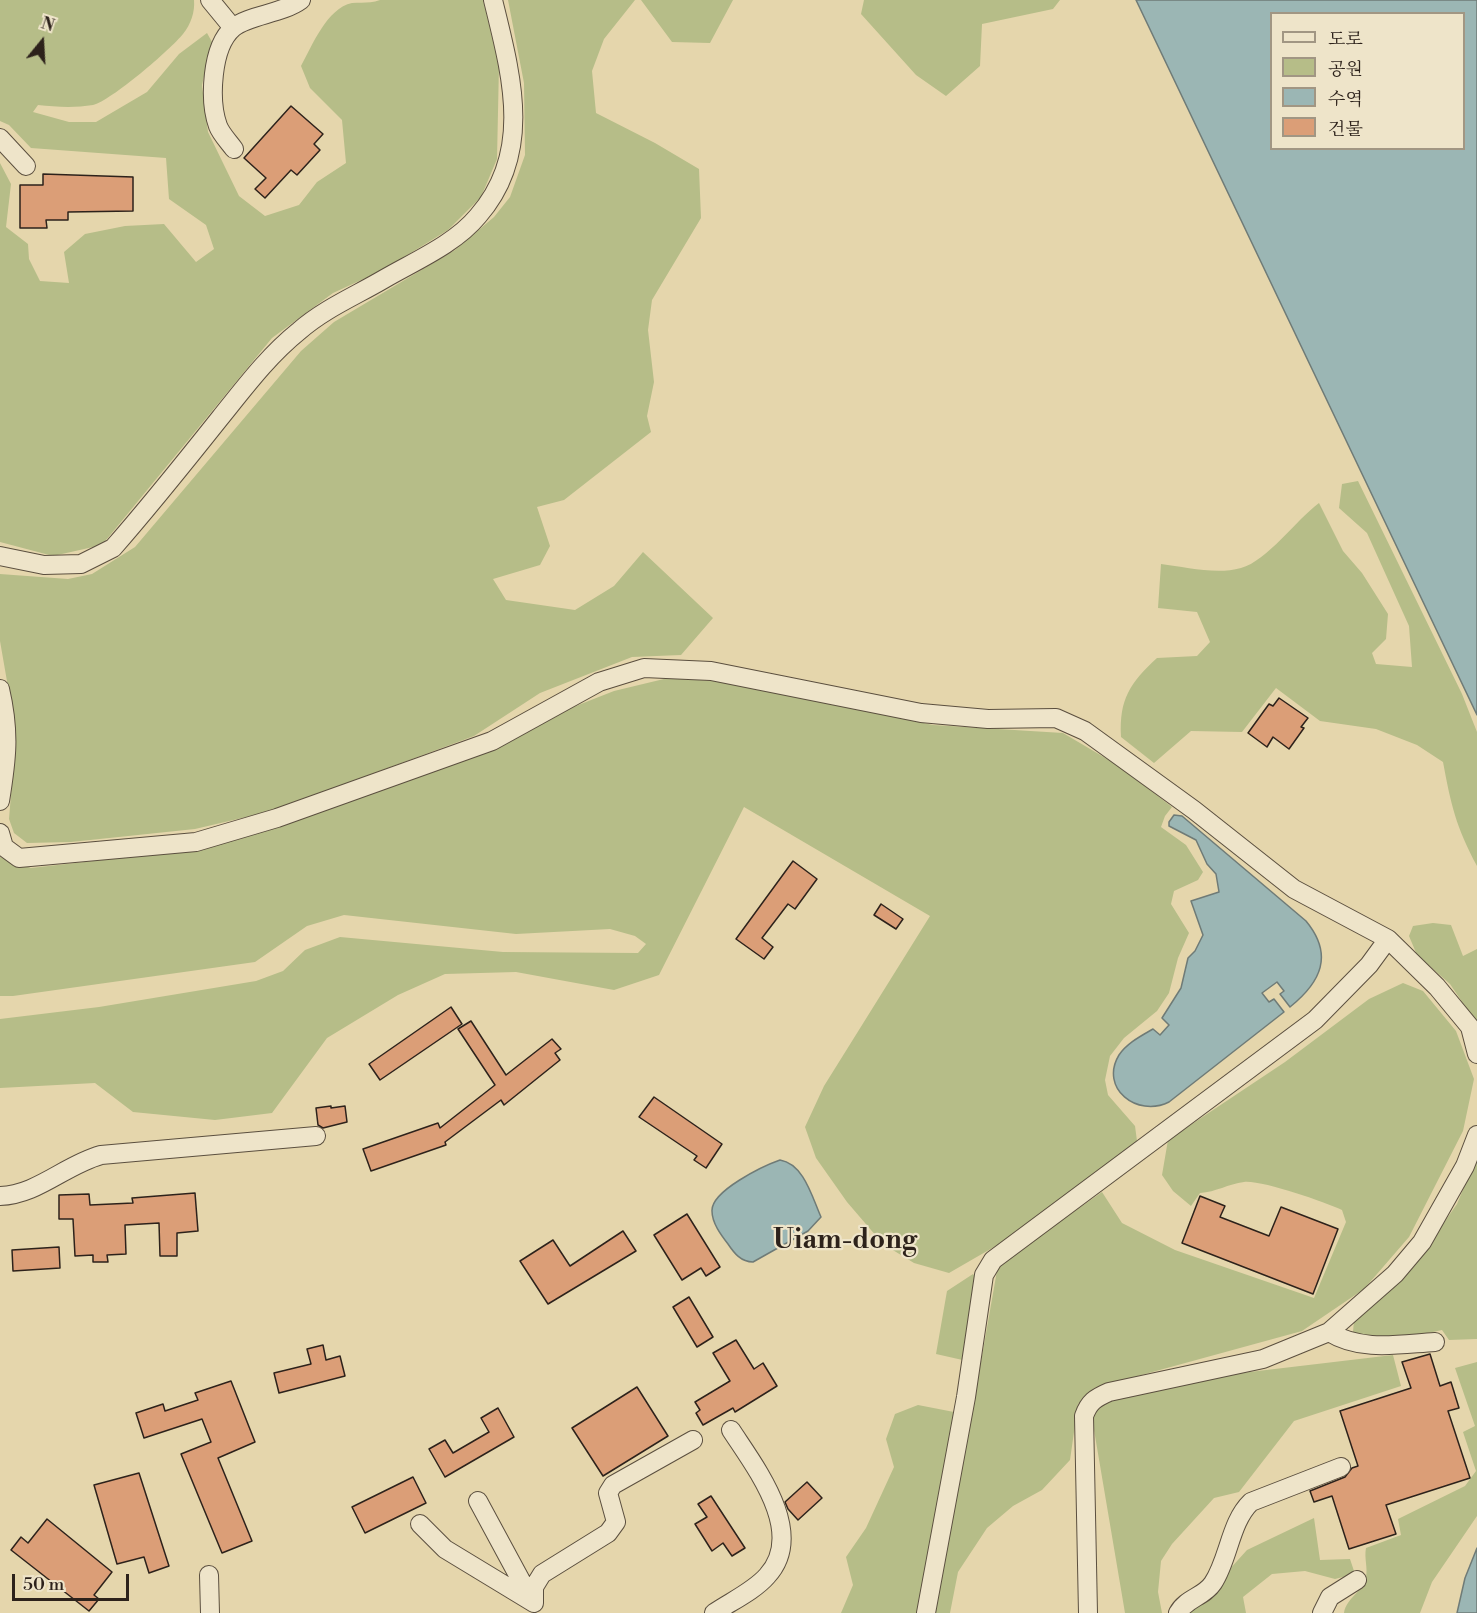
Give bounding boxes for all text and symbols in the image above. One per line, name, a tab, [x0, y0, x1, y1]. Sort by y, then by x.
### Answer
north arrow	[12, 12, 72, 72]
legend	[1270, 12, 1465, 150]
text: N	[38, 13, 57, 36]
text: 도로	[1328, 28, 1363, 51]
text: 공원	[1328, 58, 1363, 81]
text: 수역	[1328, 88, 1363, 111]
text: 건물	[1328, 118, 1363, 141]
district label: Uiam-dong	[773, 1226, 917, 1258]
scale bar	[15, 1562, 132, 1600]
text: 50 m	[23, 1573, 64, 1596]

